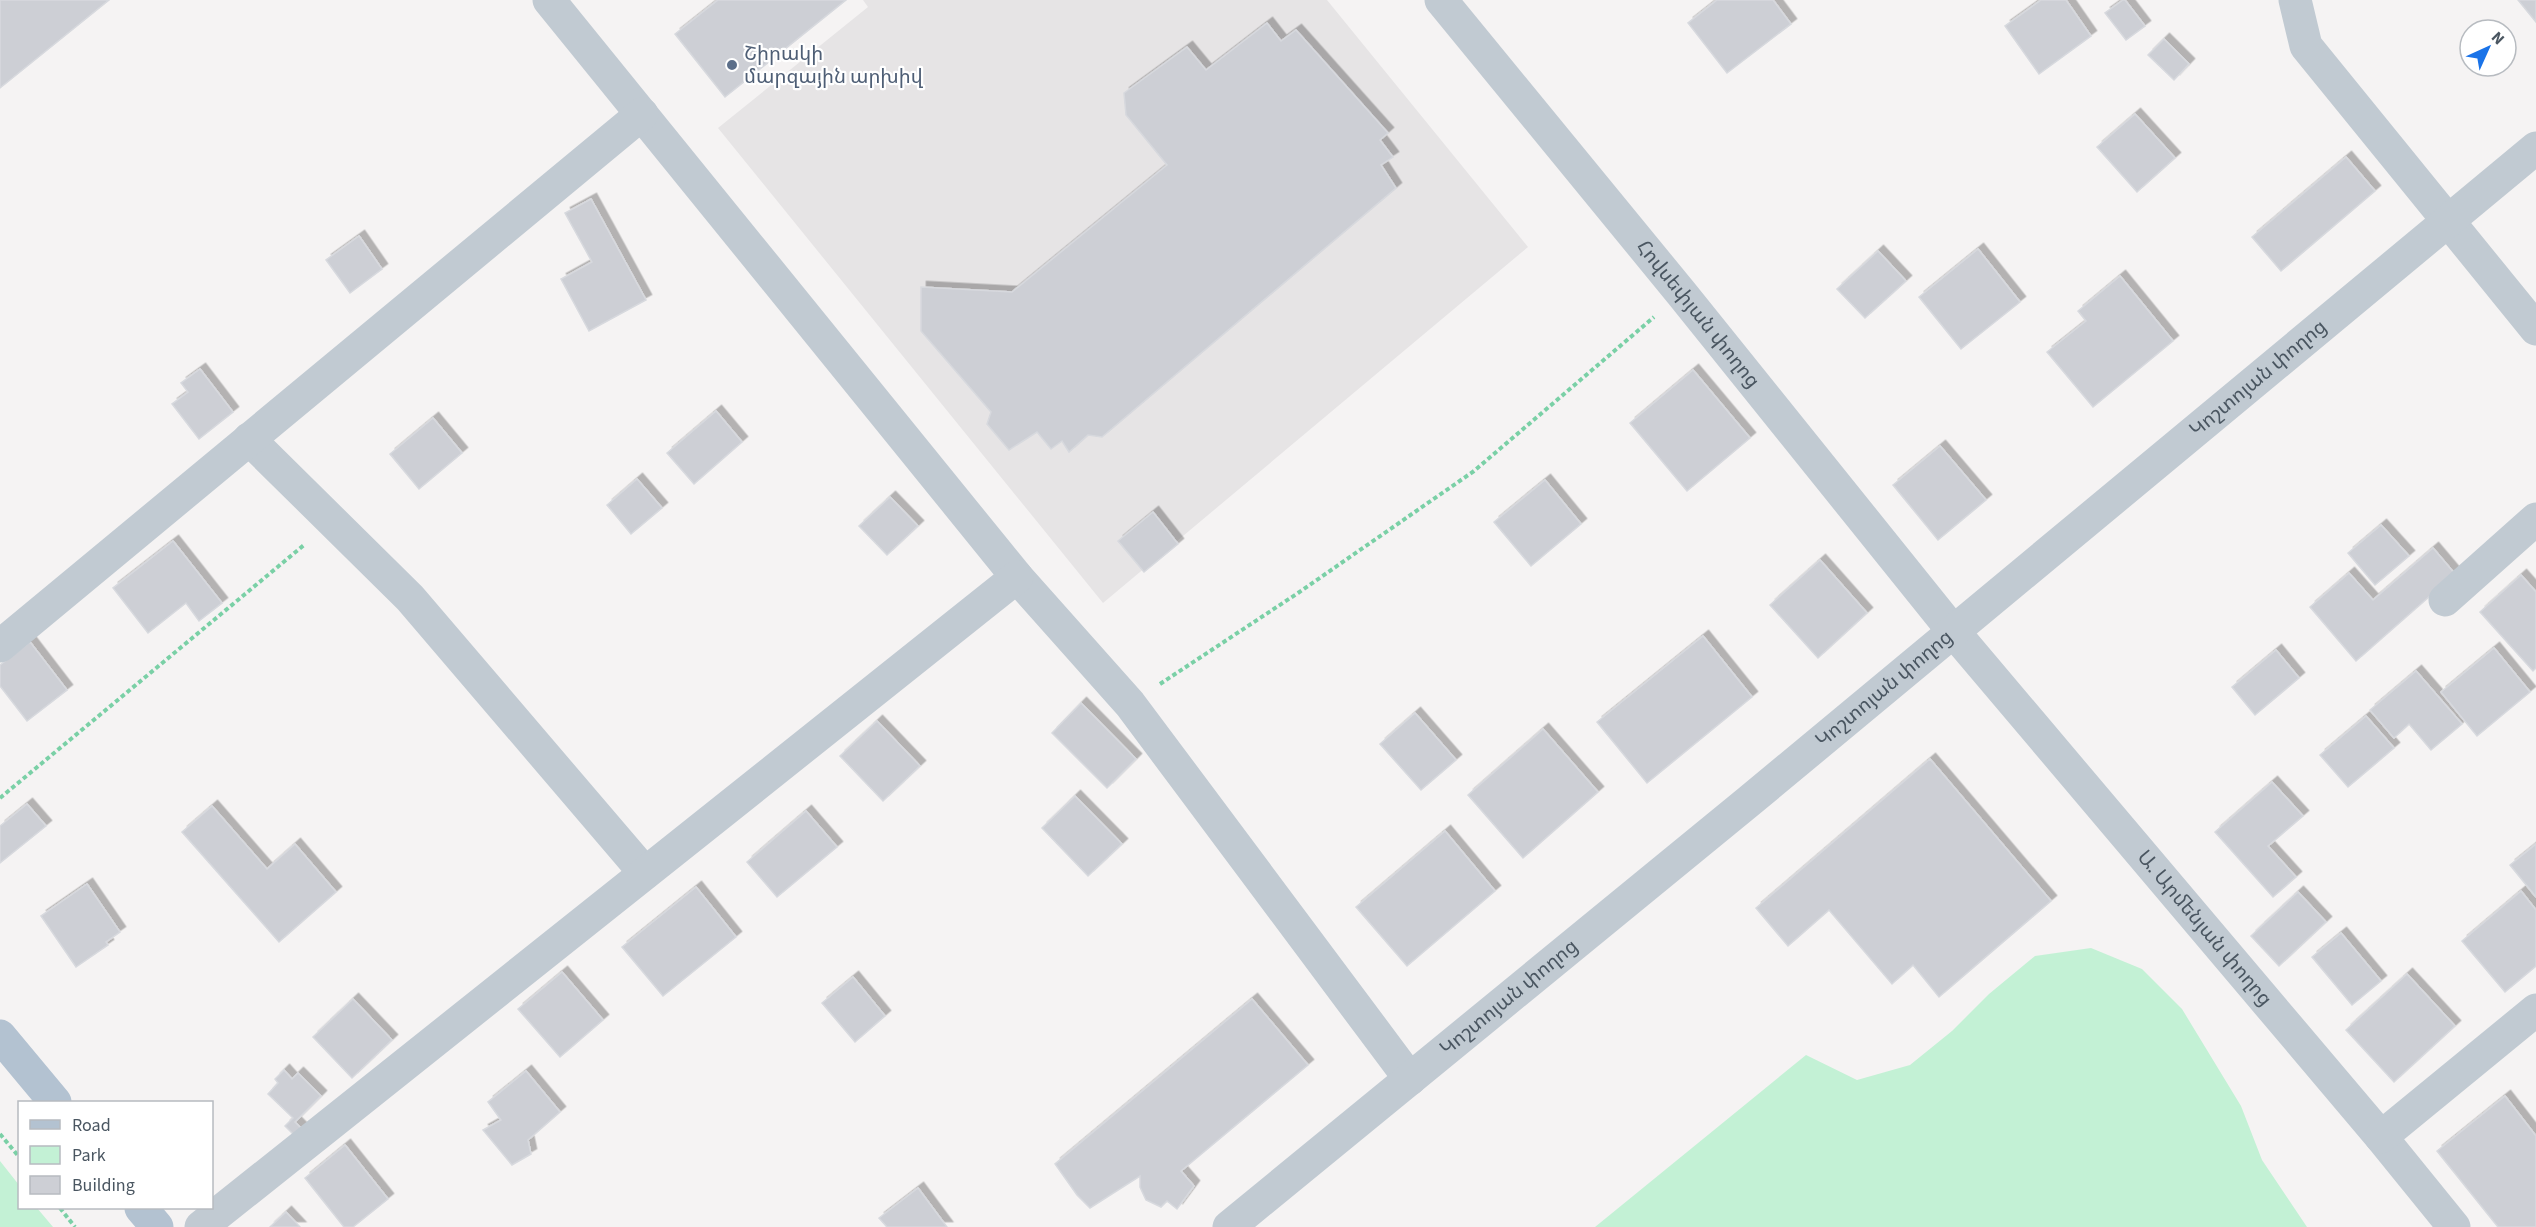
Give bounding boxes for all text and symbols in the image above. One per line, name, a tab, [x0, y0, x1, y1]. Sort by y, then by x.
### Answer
north arrow	[2458, 18, 2518, 78]
text: N	[2486, 27, 2509, 50]
place label: Շիրակի մարզային արխիվ	[744, 40, 924, 91]
marker: Շիրակի մարզային արխիվ	[725, 58, 739, 72]
street label: Հովսեփյան փողոց	[1630, 234, 1766, 394]
street label: Կոշտոյան փողոց	[2184, 313, 2333, 444]
street label: Կոշտոյան փողոց	[1810, 624, 1959, 754]
street label: Ա. Արմենյան փողոց	[2130, 844, 2279, 1012]
street label: Կոշտոյան փողոց	[1434, 933, 1584, 1063]
legend	[18, 1101, 213, 1209]
text: Road	[72, 1113, 111, 1138]
text: Park	[72, 1143, 106, 1168]
text: Building	[72, 1173, 135, 1198]

